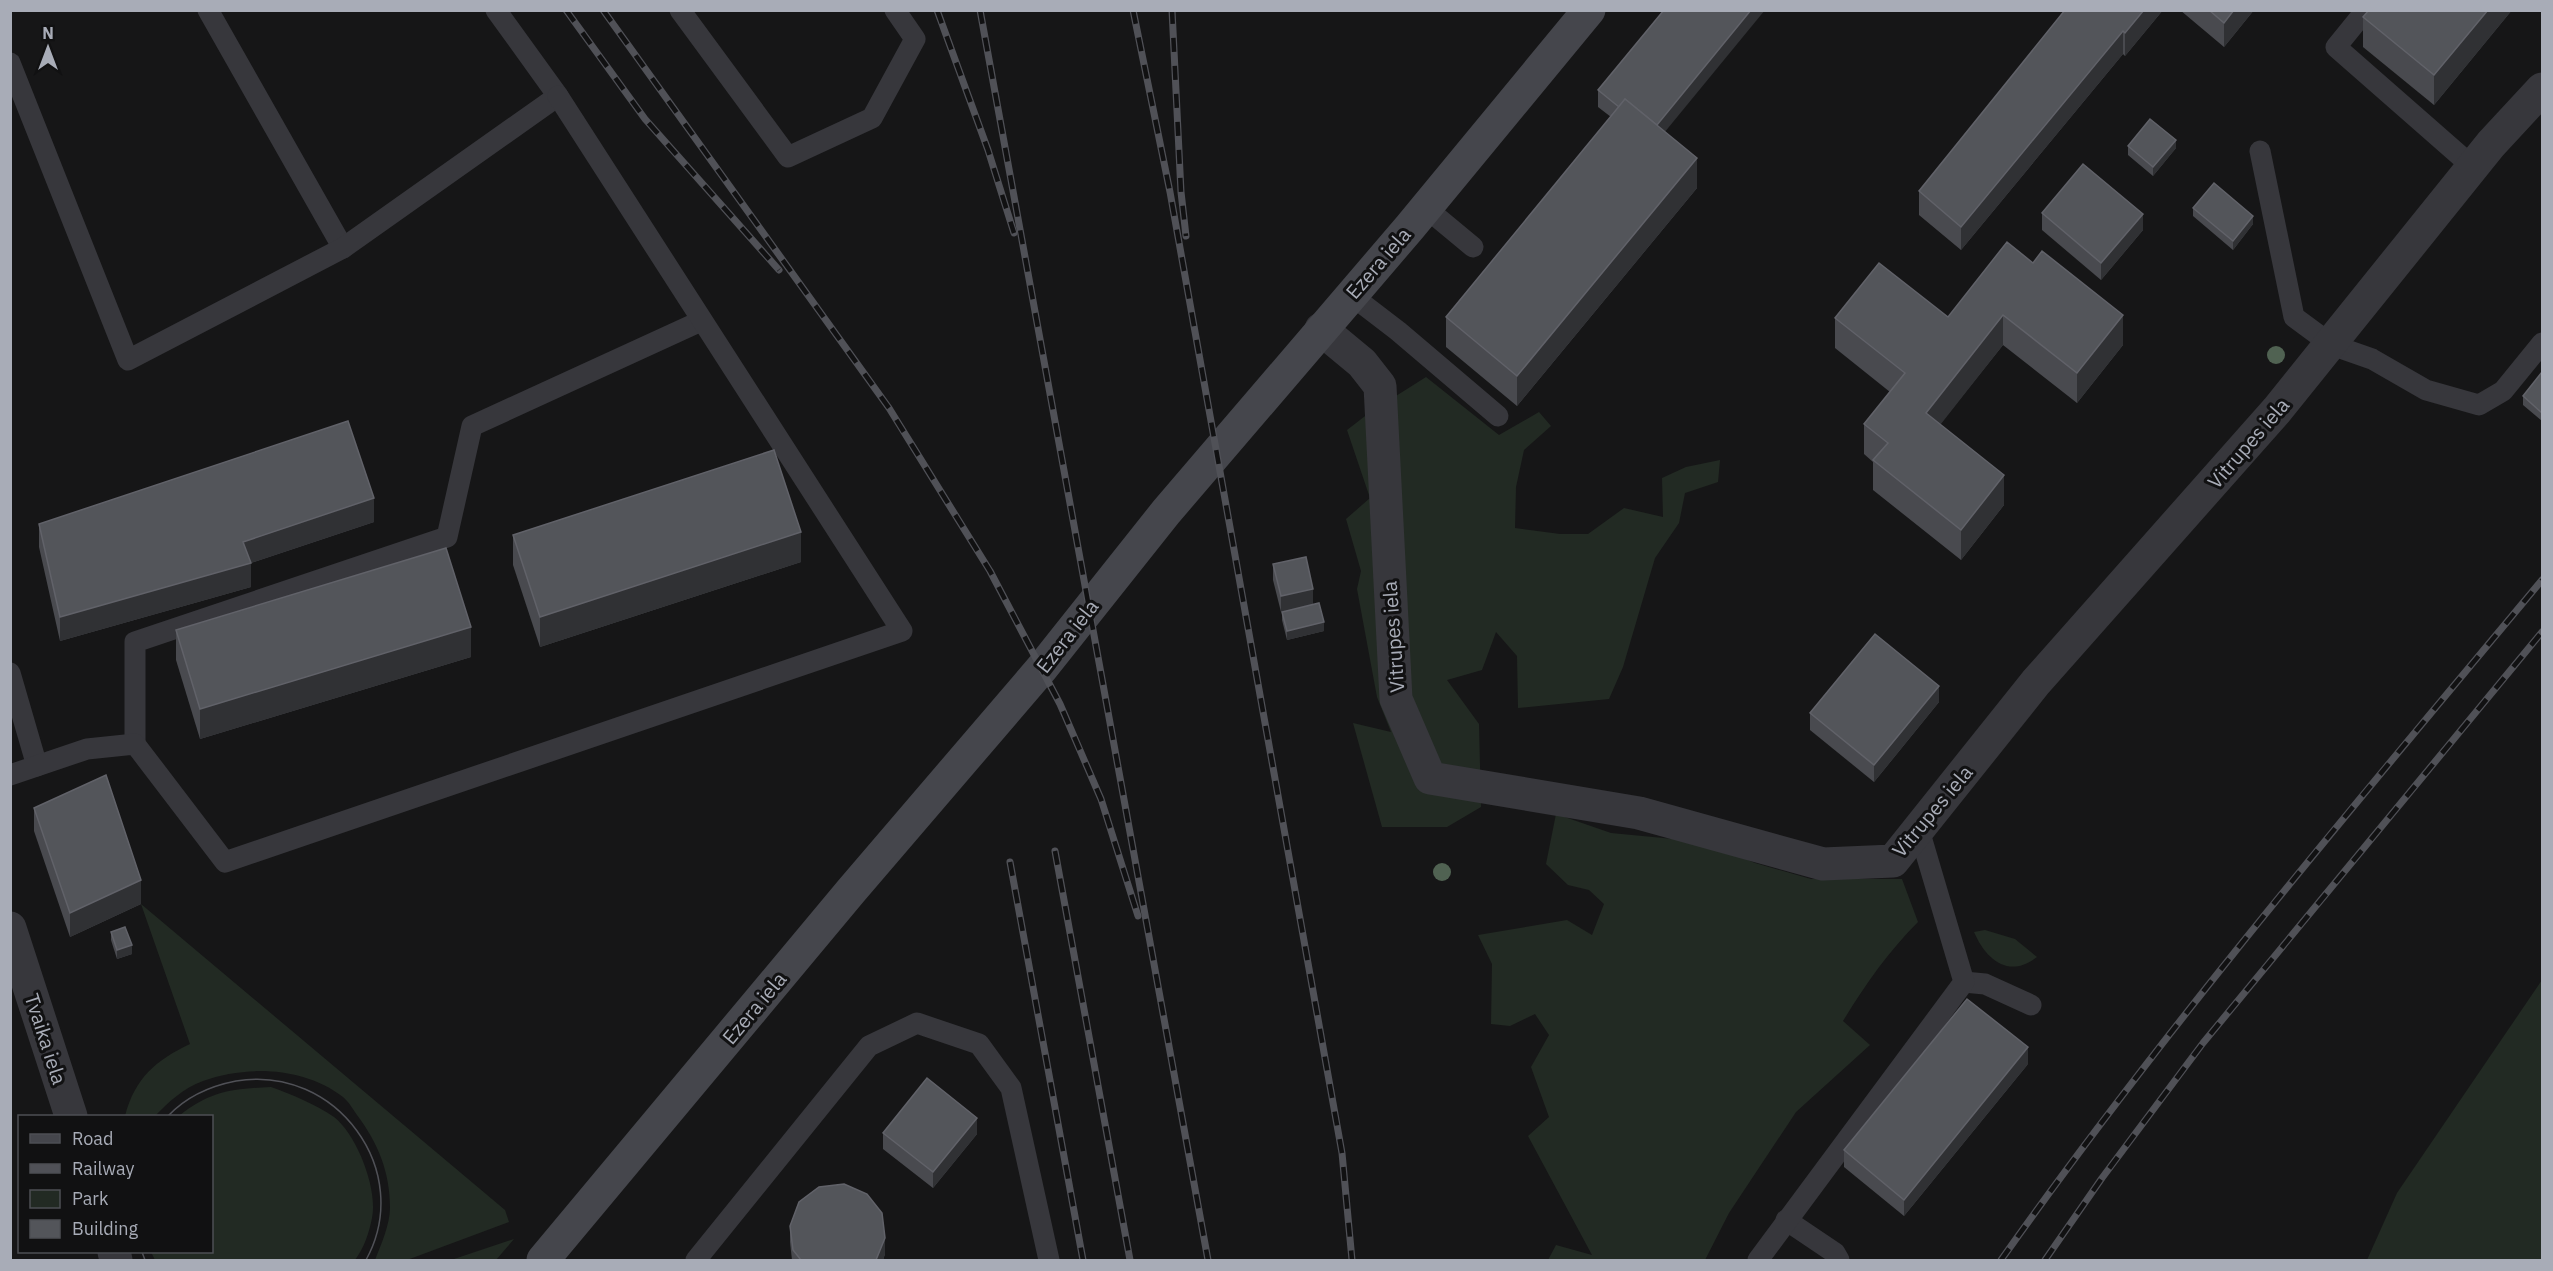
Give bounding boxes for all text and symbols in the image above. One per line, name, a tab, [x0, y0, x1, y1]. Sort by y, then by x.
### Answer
north arrow	[18, 18, 78, 78]
text: N	[42, 23, 54, 43]
street label: Ezera iela	[1339, 221, 1417, 304]
street label: Vitrupes iela	[2201, 392, 2295, 494]
street label: Vitrupes iela	[1376, 580, 1410, 694]
street label: Ezera iela	[1030, 593, 1104, 678]
street label: Vitrupes iela	[1886, 759, 1979, 863]
street label: Ezera iela	[716, 966, 792, 1050]
street label: Tvaika iela	[19, 990, 73, 1088]
legend	[18, 1115, 213, 1253]
text: Road	[72, 1127, 113, 1150]
text: Railway	[72, 1157, 134, 1180]
text: Park	[72, 1187, 109, 1210]
text: Building	[72, 1217, 139, 1240]

